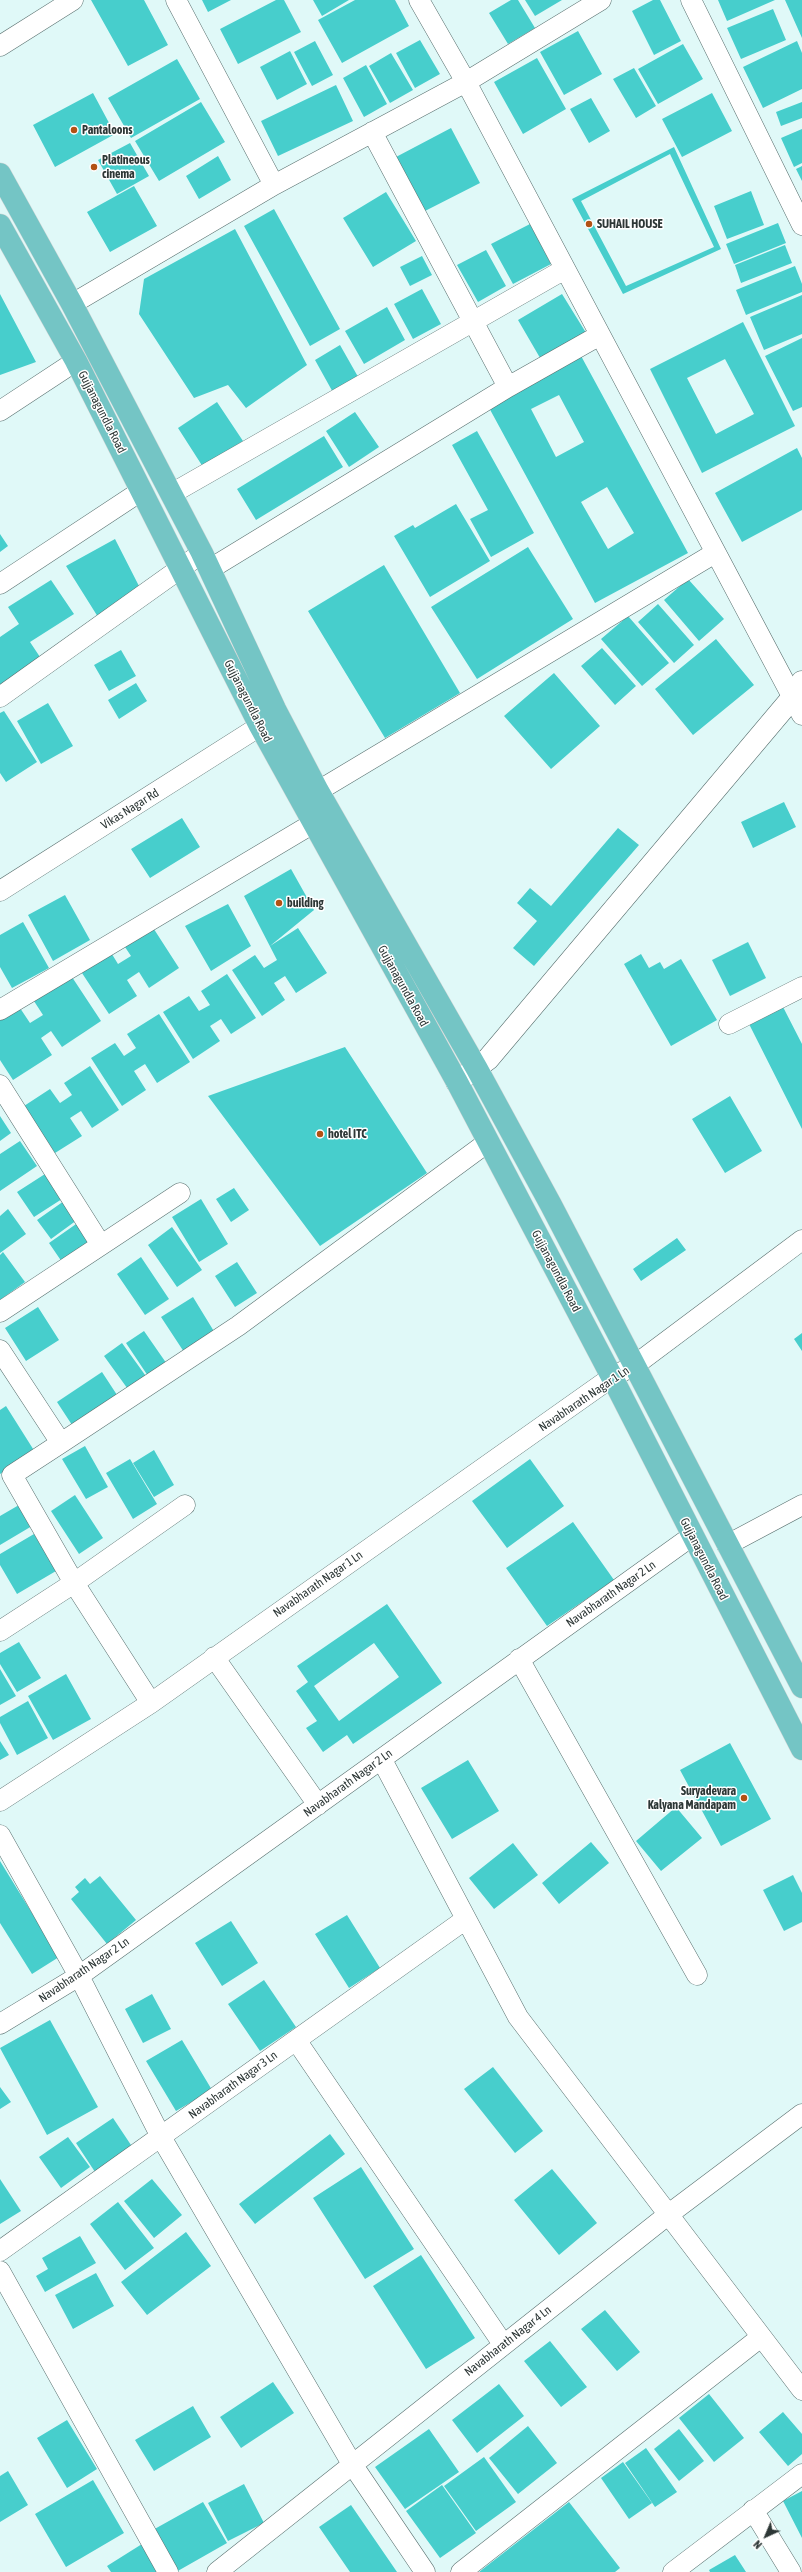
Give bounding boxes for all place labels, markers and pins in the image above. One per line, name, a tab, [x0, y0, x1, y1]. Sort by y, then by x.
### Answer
place label: Pantaloons	[82, 123, 132, 137]
marker: Pantaloons	[69, 125, 79, 135]
place label: Platineous cinema	[102, 153, 150, 181]
marker: Platineous cinema	[89, 162, 99, 172]
place label: SUHAIL HOUSE	[597, 217, 663, 231]
marker: SUHAIL HOUSE	[584, 219, 594, 229]
place label: building	[287, 896, 324, 910]
marker: building	[274, 898, 284, 908]
place label: hotel ITC	[328, 1127, 367, 1141]
marker: hotel ITC	[315, 1129, 325, 1139]
place label: Suryadevara Kalyana Mandapam	[648, 1784, 736, 1812]
marker: Suryadevara Kalyana Mandapam	[739, 1793, 749, 1803]

